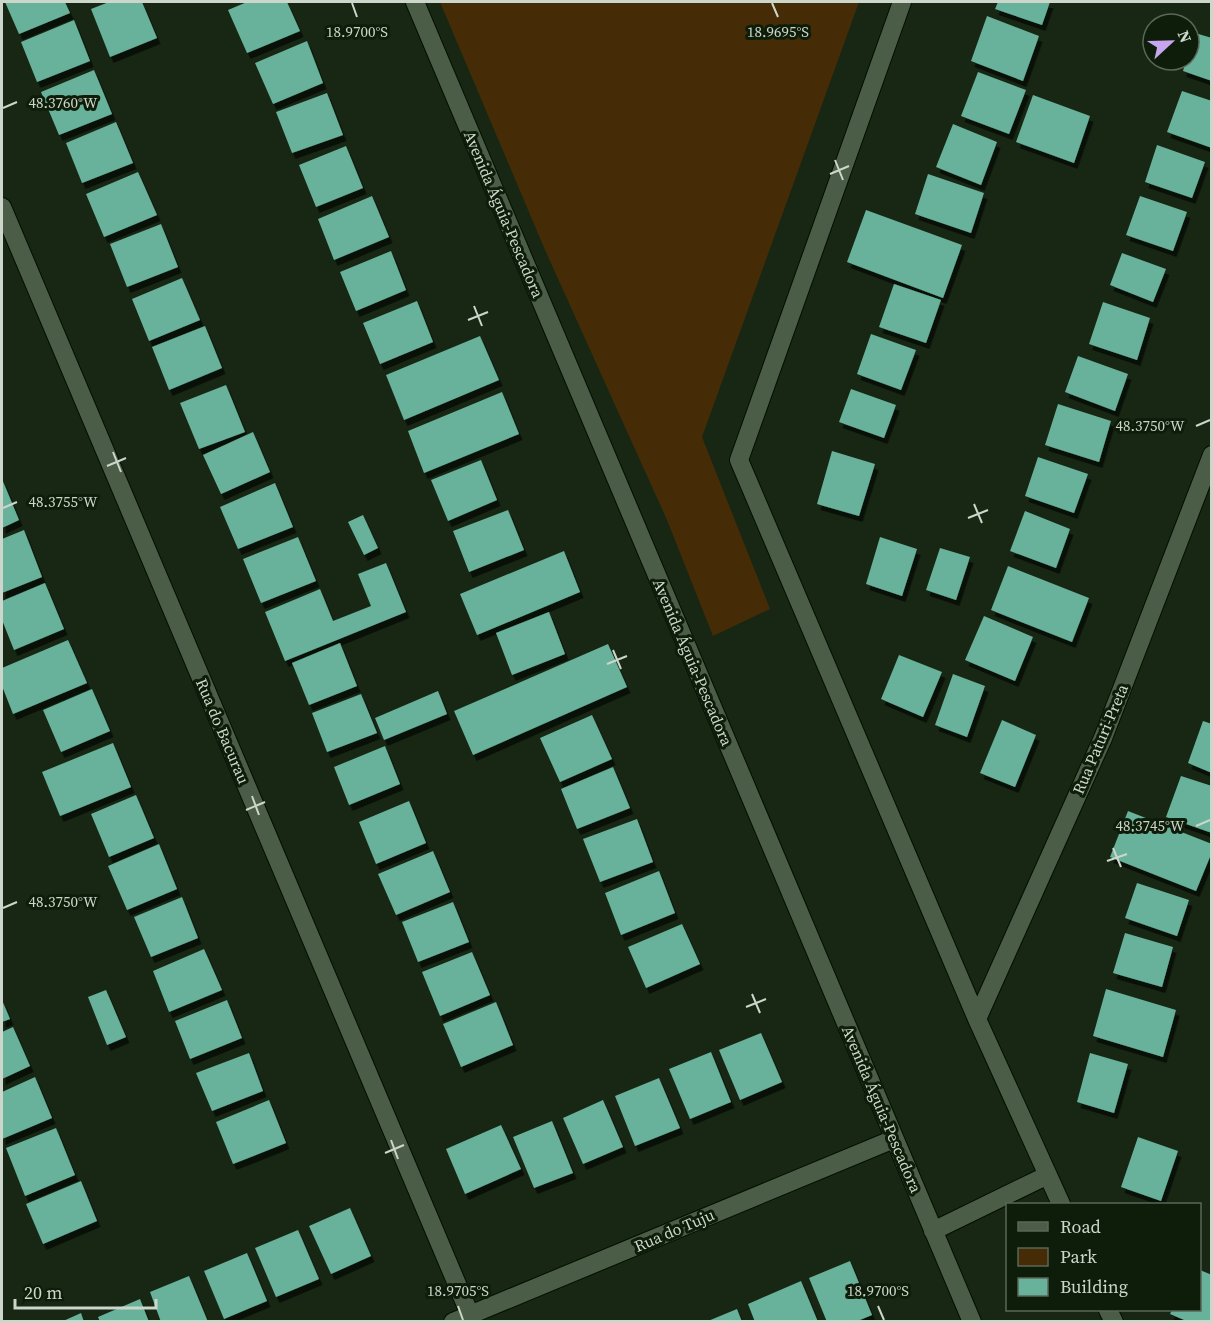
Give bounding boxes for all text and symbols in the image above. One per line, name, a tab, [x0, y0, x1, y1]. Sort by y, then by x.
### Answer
north arrow	[1141, 12, 1201, 72]
text: 18.9700°S	[326, 21, 388, 42]
text: 18.9695°S	[747, 21, 809, 42]
text: N	[1173, 27, 1197, 46]
text: 48.3760°W	[29, 92, 98, 113]
street label: Avenida Águia-Pescadora	[459, 127, 550, 302]
text: 48.3750°W	[1116, 415, 1185, 436]
text: 48.3755°W	[29, 491, 98, 512]
street label: Avenida Águia-Pescadora	[648, 575, 739, 750]
street label: Rua do Bacurau	[191, 675, 255, 787]
street label: Rua Paturi-Preta	[1067, 680, 1133, 797]
text: 48.3745°W	[1116, 815, 1185, 836]
text: 48.3750°W	[29, 891, 98, 912]
street label: Avenida Águia-Pescadora	[837, 1022, 928, 1197]
street label: Rua do Tuju	[631, 1203, 717, 1257]
legend	[1006, 1203, 1201, 1311]
text: Road	[1060, 1214, 1101, 1239]
text: Park	[1060, 1244, 1097, 1269]
scale bar	[15, 1272, 156, 1310]
text: Building	[1060, 1274, 1128, 1299]
text: 20 m	[24, 1280, 62, 1305]
text: 18.9705°S	[427, 1280, 489, 1301]
text: 18.9700°S	[847, 1280, 909, 1301]

